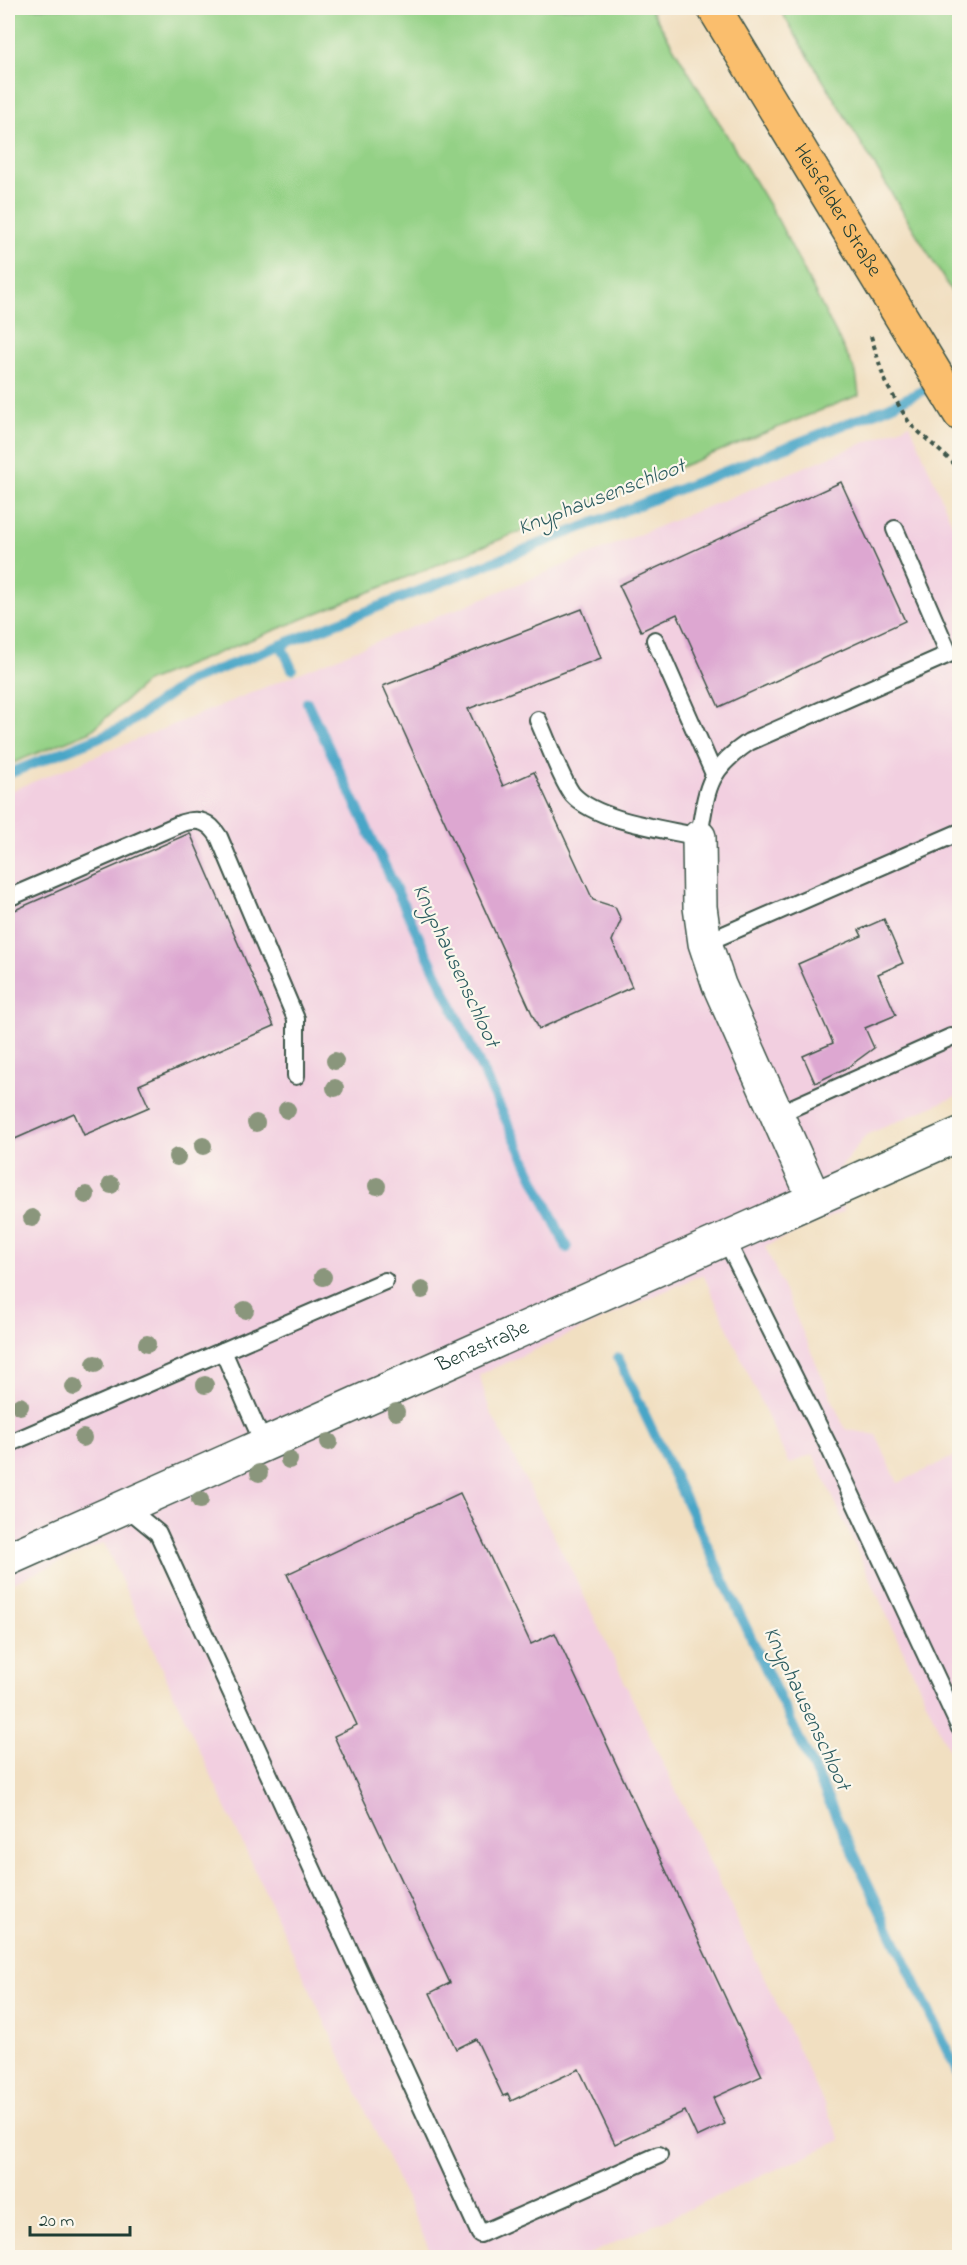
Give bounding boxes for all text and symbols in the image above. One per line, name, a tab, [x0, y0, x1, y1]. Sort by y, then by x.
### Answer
street label: Heisfelder Straße	[785, 139, 889, 283]
water label: Knyphausenschloot	[514, 450, 693, 545]
water label: Knyphausenschloot	[403, 879, 508, 1055]
street label: Benzstraße	[431, 1313, 535, 1381]
water label: Knyphausenschloot	[754, 1622, 859, 1798]
scale bar	[30, 2199, 130, 2237]
text: 20 m	[39, 2209, 74, 2235]

